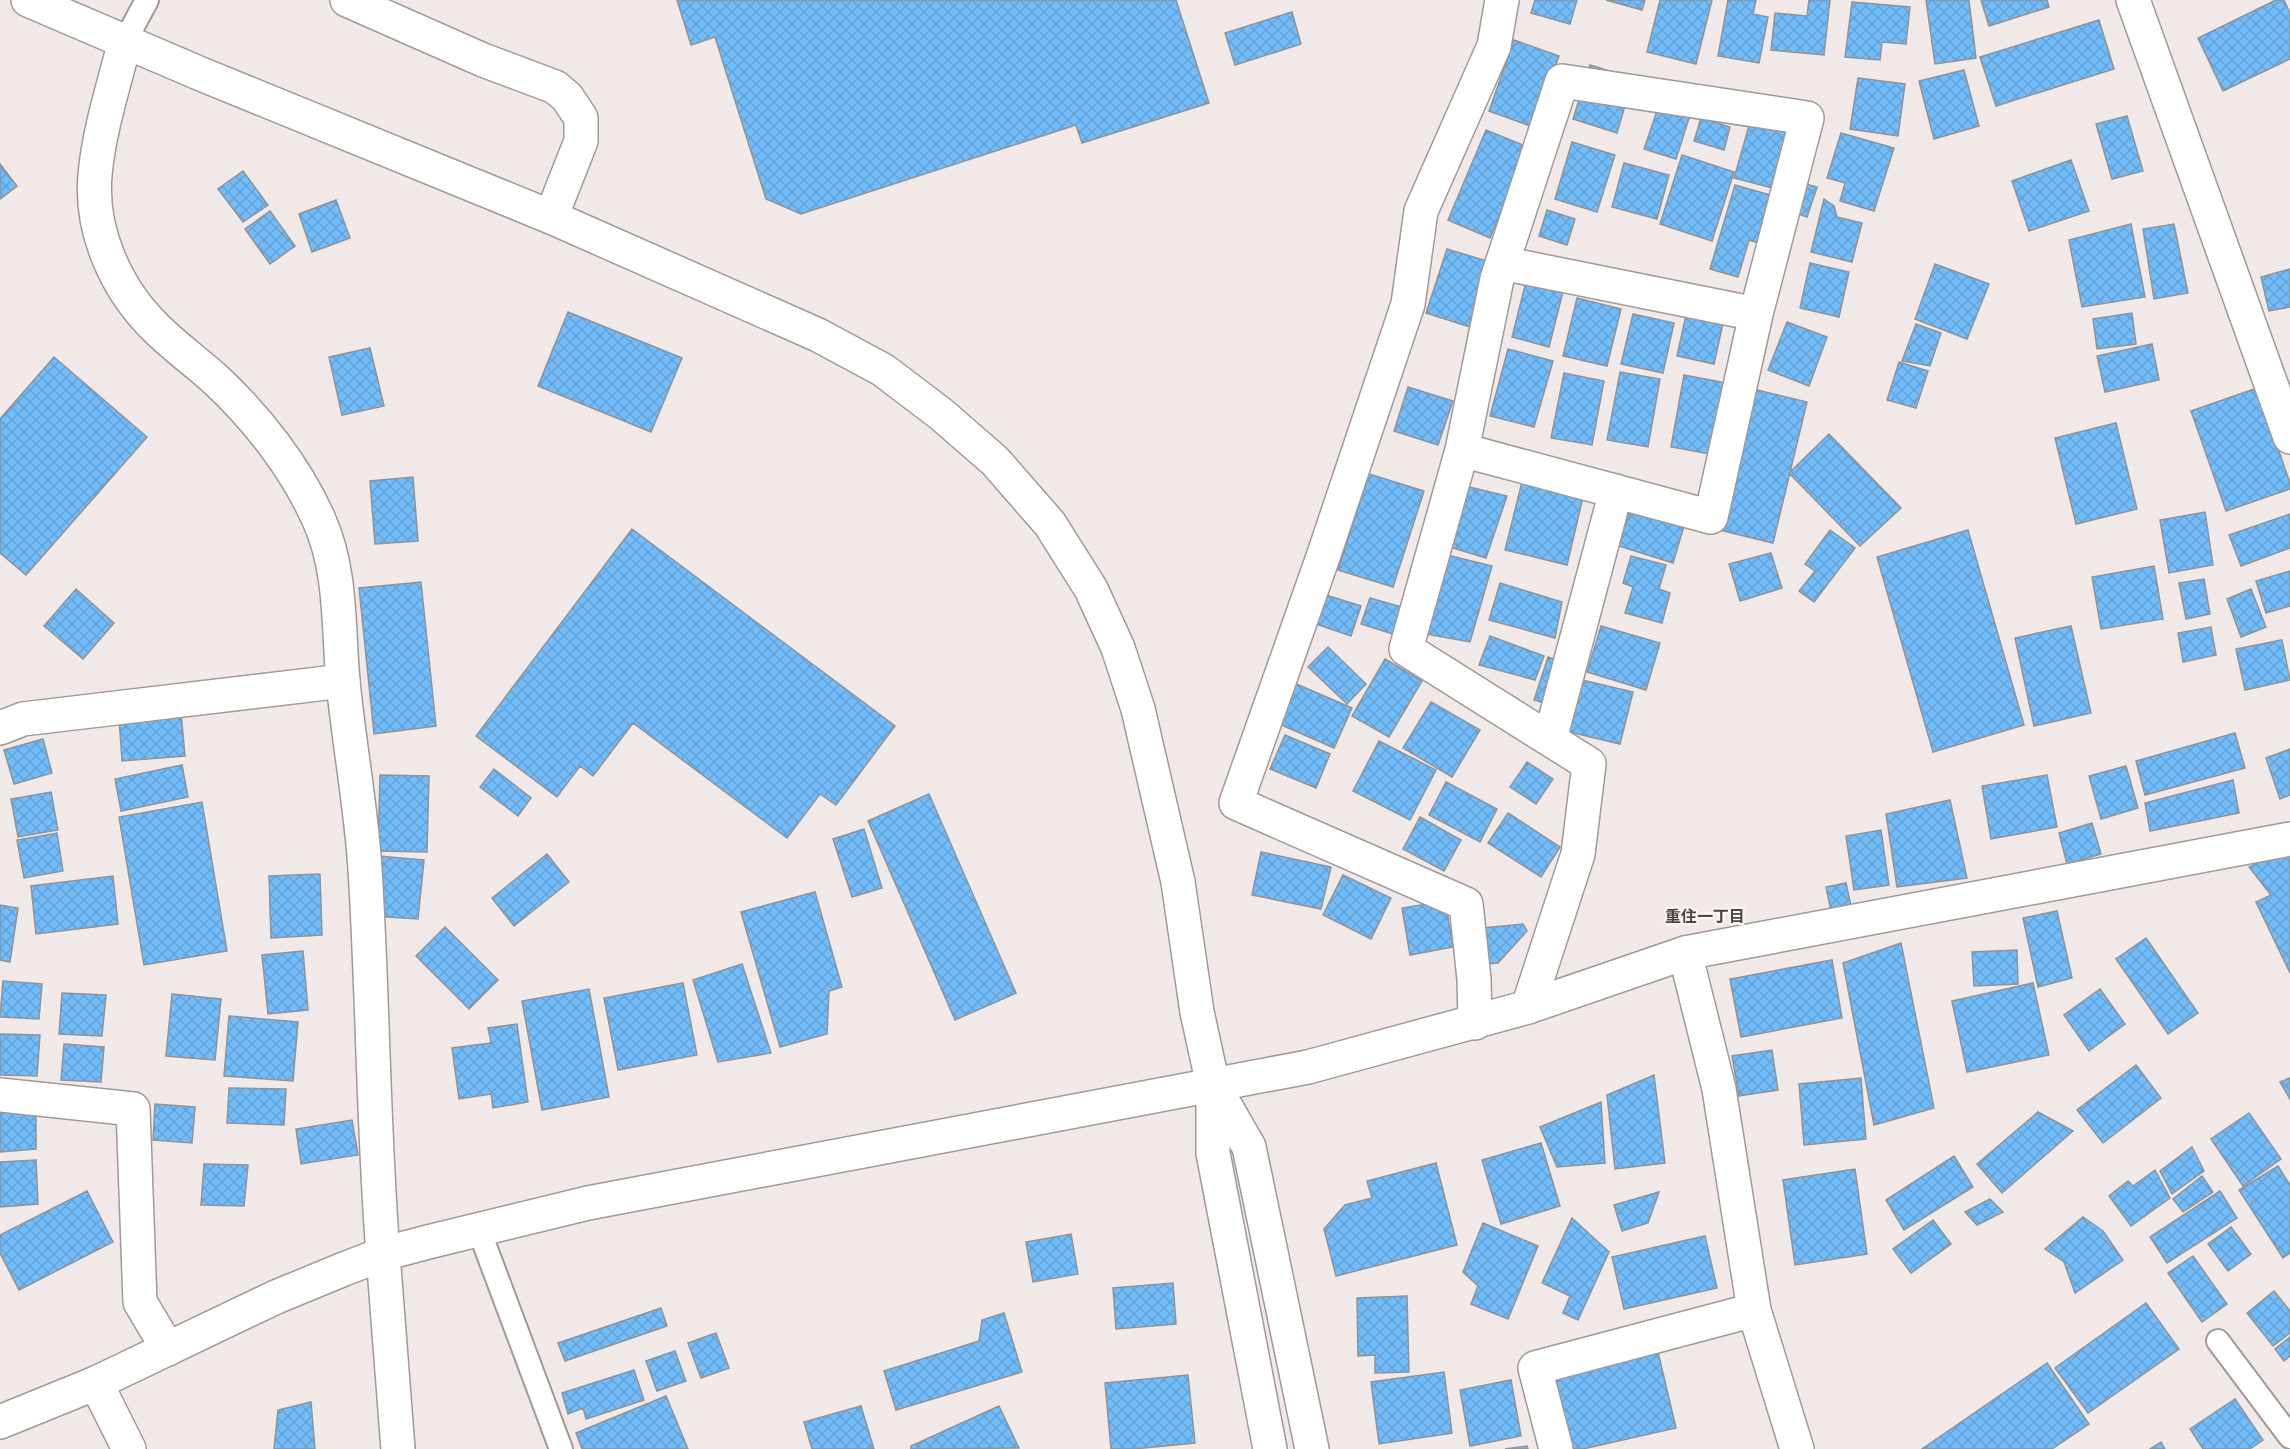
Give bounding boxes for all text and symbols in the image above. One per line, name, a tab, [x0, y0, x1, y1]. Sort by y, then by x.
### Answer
district label: 重住一丁目	[1665, 903, 1745, 927]

